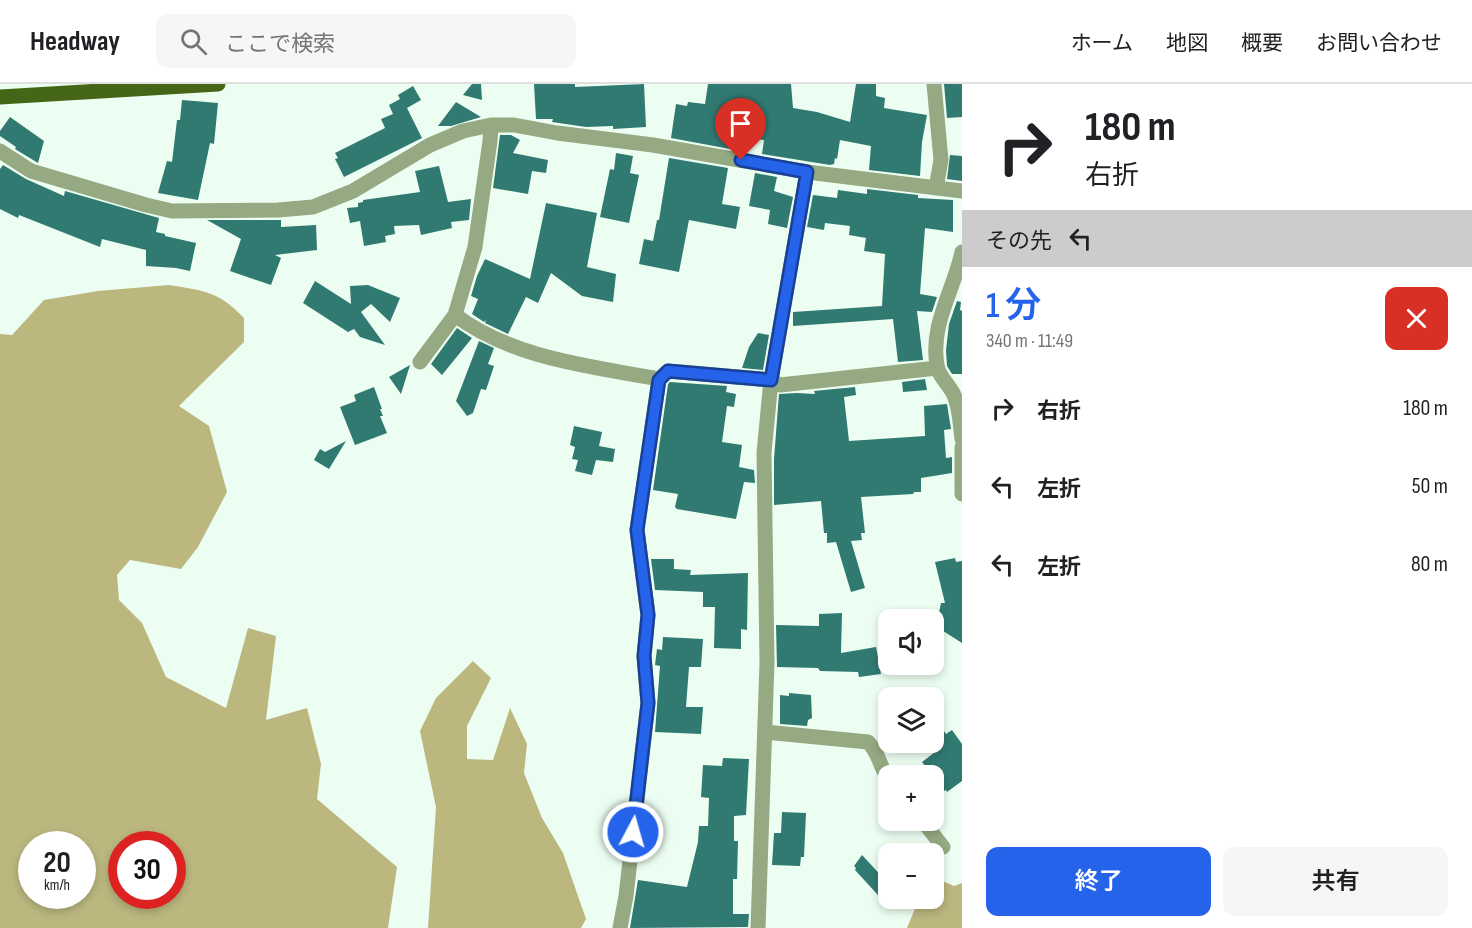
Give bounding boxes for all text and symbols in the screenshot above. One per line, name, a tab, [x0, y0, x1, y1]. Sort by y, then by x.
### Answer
search box	[156, 14, 576, 68]
text: Headway	[30, 25, 120, 58]
icon: search	[177, 25, 210, 58]
text: ここで検索	[225, 31, 335, 58]
text: ホーム	[1071, 31, 1133, 56]
text: 地図	[1166, 31, 1208, 56]
text: 概要	[1241, 31, 1283, 56]
text: お問い合わせ	[1316, 31, 1442, 56]
pin	[715, 98, 766, 160]
text: 180 m	[1085, 102, 1176, 153]
icon: arrive	[724, 107, 757, 140]
icon: right	[986, 108, 1064, 186]
text: 右折	[1085, 160, 1139, 192]
icon: left	[1064, 222, 1097, 255]
text: その先	[986, 228, 1052, 255]
text: 1 分	[986, 285, 1041, 328]
button: close	[1385, 287, 1448, 350]
text: 340 m · 11:49	[986, 329, 1073, 353]
icon: right	[986, 392, 1019, 425]
text: 180 m	[1403, 395, 1448, 422]
text: 右折	[1037, 398, 1081, 425]
icon: left	[986, 470, 1019, 503]
text: 50 m	[1412, 473, 1448, 500]
text: 左折	[1037, 476, 1081, 503]
icon: left	[986, 548, 1019, 581]
text: 80 m	[1411, 551, 1448, 578]
text: 左折	[1037, 554, 1081, 581]
map controls	[878, 609, 944, 909]
button: sound	[878, 609, 944, 675]
button: layers	[878, 687, 944, 753]
button: +	[878, 765, 944, 831]
position arrow	[601, 800, 665, 864]
speed limit sign: 30	[108, 831, 186, 909]
button: −	[878, 843, 944, 909]
text: 20	[43, 845, 71, 881]
button: 終了	[986, 847, 1211, 916]
button: 共有	[1223, 847, 1448, 916]
text: km/h	[44, 876, 70, 895]

